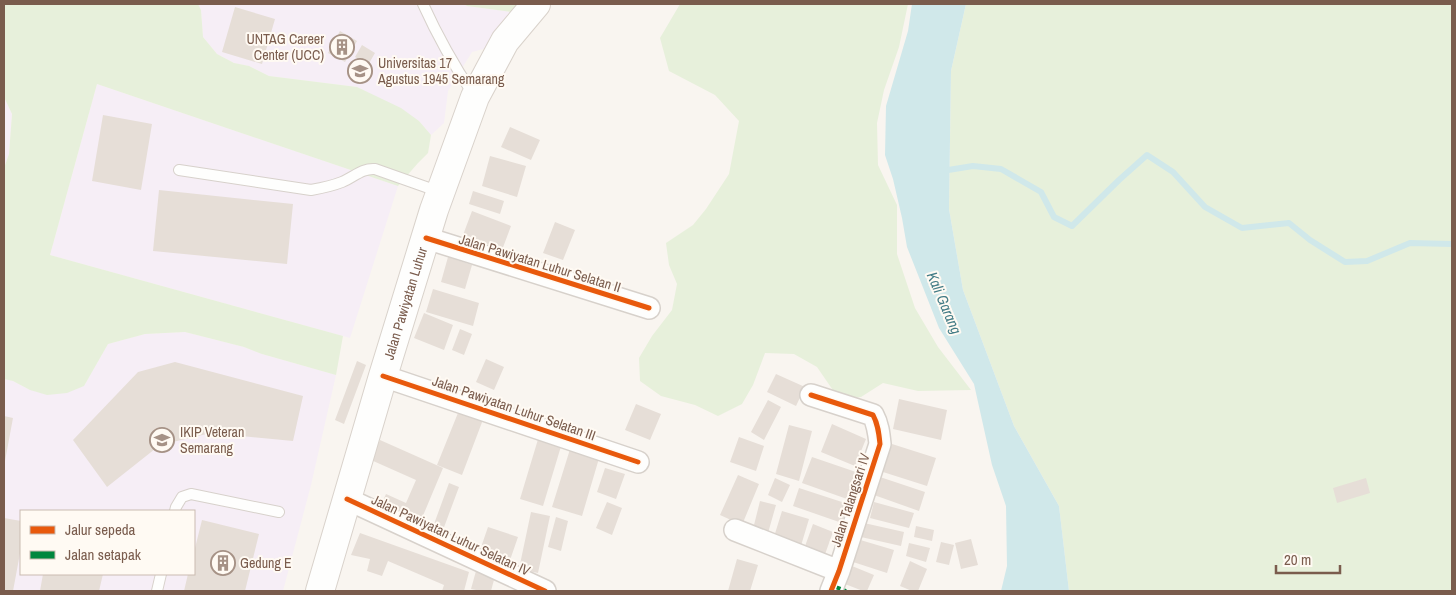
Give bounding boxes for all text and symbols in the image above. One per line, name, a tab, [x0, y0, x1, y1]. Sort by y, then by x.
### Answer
place label: UNTAG Career Center (UCC)	[246, 30, 324, 64]
building icon: UNTAG Career Center (UCC)	[329, 34, 355, 60]
place label: Universitas 17 Agustus 1945 Semarang	[377, 54, 505, 88]
school or university icon: Universitas 17 Agustus 1945 Semarang	[347, 58, 373, 84]
street label: Jalan Pawiyatan Luhur Selatan II	[457, 230, 623, 296]
street label: Jalan Pawiyatan Luhur	[380, 245, 431, 362]
water label: Kali Garang	[922, 268, 967, 337]
street label: Jalan Pawiyatan Luhur Selatan III	[430, 372, 598, 444]
place label: IKIP Veteran Semarang	[180, 423, 244, 457]
school or university icon: IKIP Veteran Semarang	[149, 427, 175, 453]
street label: Jalan Talangsari IV	[826, 450, 874, 549]
street label: Jalan Pawiyatan Luhur Selatan IV	[369, 490, 533, 580]
legend	[20, 510, 195, 575]
text: Jalur sepeda	[65, 519, 136, 540]
scale bar	[1276, 542, 1340, 574]
text: Jalan setapak	[65, 544, 142, 565]
text: 20 m	[1284, 549, 1311, 570]
building icon: Gedung E	[210, 550, 236, 576]
place label: Gedung E	[240, 554, 292, 572]

